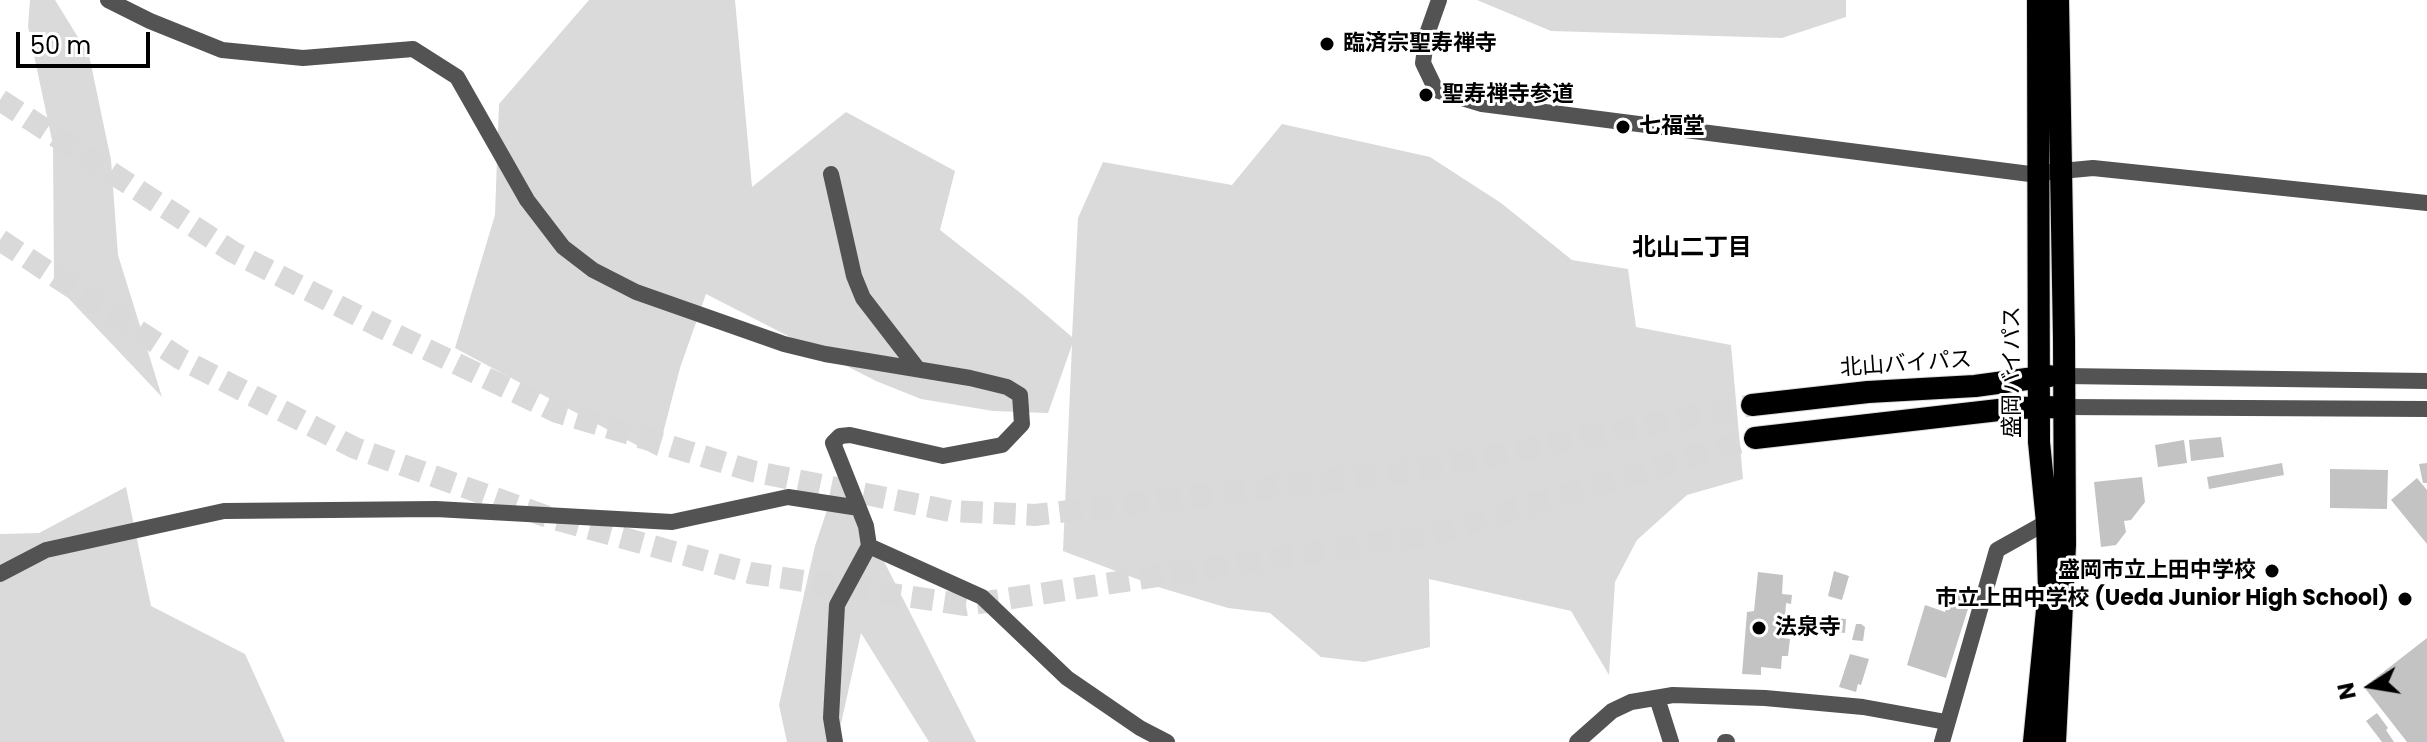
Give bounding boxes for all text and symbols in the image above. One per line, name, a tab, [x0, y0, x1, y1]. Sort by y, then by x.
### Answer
scale bar	[20, 16, 154, 66]
text: 50 m	[30, 29, 91, 62]
place label: 臨済宗聖寿禅寺	[1343, 31, 1497, 57]
marker: 臨済宗聖寿禅寺	[1318, 35, 1336, 53]
place label: 聖寿禅寺参道	[1442, 82, 1574, 108]
marker: 聖寿禅寺参道	[1417, 86, 1435, 104]
place label: 七福堂	[1639, 114, 1705, 140]
marker: 七福堂	[1614, 118, 1632, 136]
district label: 北山二丁目	[1632, 235, 1752, 263]
street label: 盛岡バイパス	[2000, 306, 2026, 438]
street label: 北山バイパス	[1839, 347, 1973, 383]
place label: 盛岡市立上田中学校	[2058, 558, 2256, 584]
marker: 盛岡市立上田中学校	[2263, 562, 2281, 580]
place label: 市立上田中学校 (Ueda Junior High School)	[1936, 586, 2389, 612]
marker: 市立上田中学校 (Ueda Junior High School)	[2396, 590, 2414, 608]
place label: 法泉寺	[1775, 615, 1841, 641]
marker: 法泉寺	[1750, 619, 1768, 637]
north arrow	[2331, 646, 2411, 726]
text: N	[2330, 680, 2364, 702]

